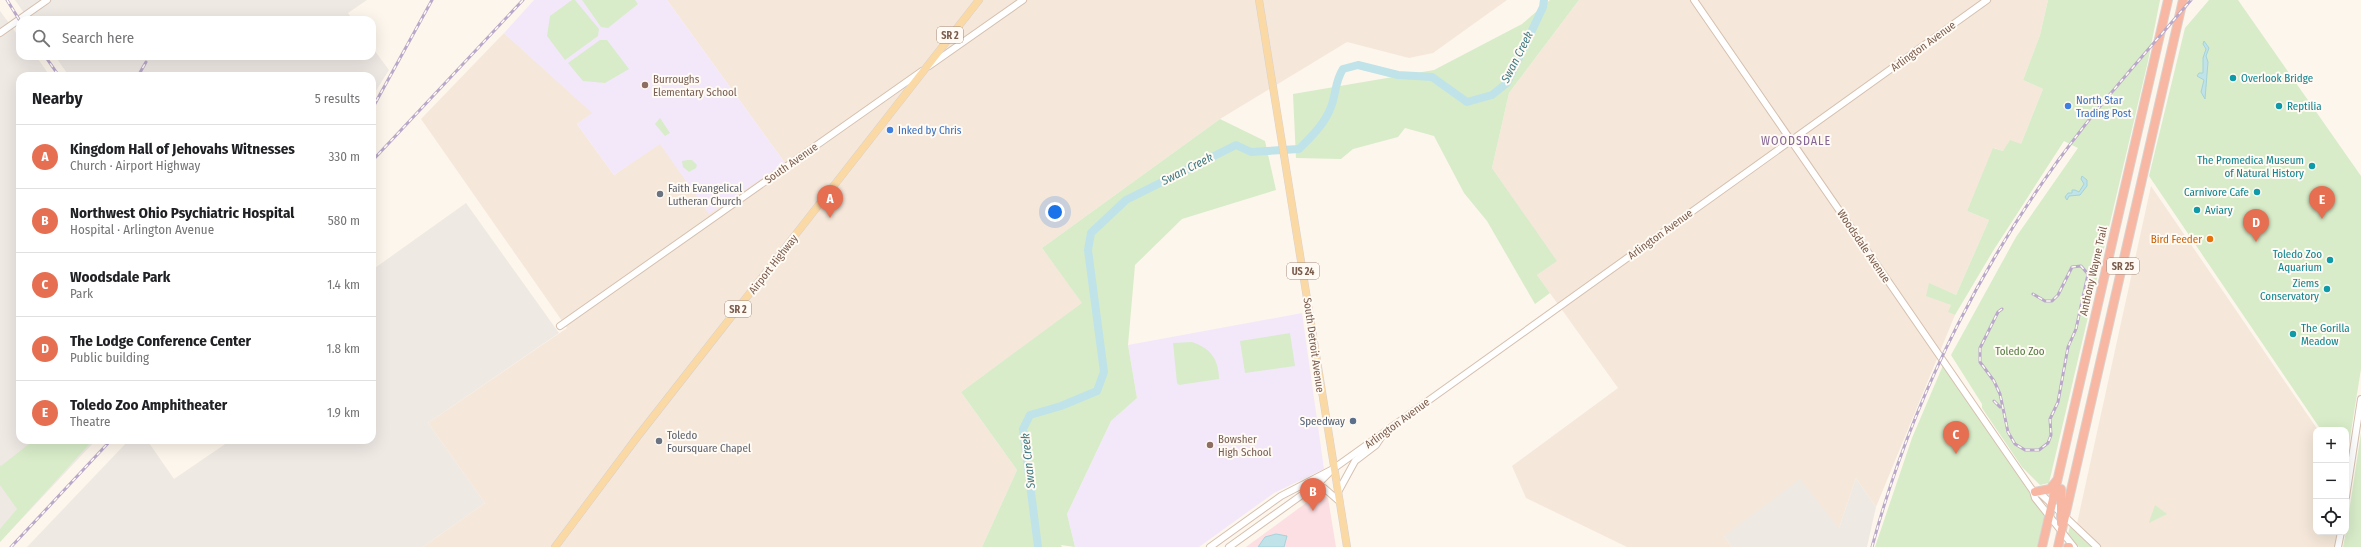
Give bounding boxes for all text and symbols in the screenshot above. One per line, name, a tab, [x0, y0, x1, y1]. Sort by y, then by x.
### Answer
search box	[16, 16, 376, 60]
street label: Arlington Avenue	[1888, 19, 1958, 74]
icon: search	[30, 27, 52, 49]
road number: SR 2	[937, 27, 963, 43]
text: Search here	[62, 29, 134, 47]
water label: Swan Creek	[1498, 29, 1536, 86]
place label: Overlook Bridge	[2241, 72, 2313, 85]
place label: Burroughs Elementary School	[653, 73, 737, 99]
marker: Overlook Bridge	[2228, 73, 2238, 83]
marker: Burroughs Elementary School	[640, 80, 650, 90]
text: Nearby	[32, 88, 83, 109]
text: 5 results	[315, 91, 360, 106]
place label: North Star Trading Post	[2076, 94, 2132, 120]
place label: Reptilia	[2287, 100, 2322, 113]
marker: North Star Trading Post	[2063, 101, 2073, 111]
marker: Reptilia	[2274, 101, 2284, 111]
place label: Inked by Chris	[898, 124, 962, 137]
marker: Inked by Chris	[885, 125, 895, 135]
district label: WOODSDALE	[1761, 134, 1831, 148]
text: Kingdom Hall of Jehovahs Witnesses	[70, 140, 295, 158]
street label: South Avenue	[762, 140, 820, 187]
text: A	[41, 149, 49, 164]
text: 330 m	[328, 149, 360, 164]
water label: Swan Creek	[1158, 150, 1215, 188]
place label: The Promedica Museum of Natural History	[2197, 154, 2304, 180]
text: Church · Airport Highway	[70, 158, 200, 173]
marker: The Promedica Museum of Natural History	[2307, 161, 2317, 171]
place label: Faith Evangelical Lutheran Church	[668, 182, 742, 208]
pin: A	[817, 185, 843, 218]
place label: Carnivore Cafe	[2184, 186, 2249, 199]
pin: E	[2309, 186, 2335, 219]
marker: Carnivore Cafe	[2252, 187, 2262, 197]
marker: Faith Evangelical Lutheran Church	[655, 189, 665, 199]
your location	[1045, 202, 1065, 222]
text: Northwest Ohio Psychiatric Hospital	[70, 204, 294, 222]
place label: Aviary	[2205, 204, 2233, 217]
marker: Aviary	[2192, 205, 2202, 215]
street label: Arlington Avenue	[1625, 207, 1695, 262]
street label: Woodsdale Avenue	[1834, 207, 1893, 285]
pin: D	[2243, 209, 2269, 242]
text: B	[41, 213, 49, 228]
text: 580 m	[328, 213, 360, 228]
text: Hospital · Arlington Avenue	[70, 222, 214, 237]
street label: Anthony Wayne Trail	[2077, 225, 2110, 317]
street label: Airport Highway	[746, 232, 801, 297]
place label: Bird Feeder	[2151, 233, 2202, 246]
marker: Bird Feeder	[2205, 234, 2215, 244]
place label: Toledo Zoo Aquarium	[2273, 248, 2322, 274]
marker: Toledo Zoo Aquarium	[2325, 255, 2335, 265]
road number: SR 25	[2107, 258, 2139, 274]
road number: US 24	[1287, 263, 1319, 279]
text: Woodsdale Park	[70, 268, 170, 286]
text: C	[42, 277, 48, 292]
text: 1.4 km	[327, 277, 360, 292]
place label: Ziems Conservatory	[2260, 277, 2319, 303]
marker: Ziems Conservatory	[2322, 284, 2332, 294]
text: Park	[70, 286, 93, 301]
street label: South Detroit Avenue	[1300, 297, 1327, 393]
road number: SR 2	[725, 301, 751, 317]
place label: The Gorilla Meadow	[2301, 322, 2350, 348]
marker: The Gorilla Meadow	[2288, 329, 2298, 339]
text: The Lodge Conference Center	[70, 332, 251, 350]
text: D	[41, 341, 49, 356]
text: 1.8 km	[327, 341, 360, 356]
park label: Toledo Zoo	[1995, 345, 2045, 358]
text: Public building	[70, 350, 149, 365]
text: Toledo Zoo Amphitheater	[70, 396, 227, 414]
street label: Arlington Avenue	[1362, 396, 1432, 451]
text: E	[42, 405, 48, 420]
text: 1.9 km	[327, 405, 360, 420]
text: Theatre	[70, 414, 110, 429]
place label: Speedway	[1300, 415, 1345, 428]
marker: Speedway	[1348, 416, 1358, 426]
pin: C	[1943, 421, 1969, 454]
map controls	[2313, 427, 2349, 535]
button: +	[2313, 427, 2349, 463]
place label: Toledo Foursquare Chapel	[667, 429, 751, 455]
water label: Swan Creek	[1018, 432, 1038, 491]
place label: Bowsher High School	[1218, 433, 1272, 459]
marker: Toledo Foursquare Chapel	[654, 436, 664, 446]
marker: Bowsher High School	[1205, 440, 1215, 450]
button: −	[2313, 463, 2349, 499]
pin: B	[1300, 478, 1326, 511]
button: locate	[2313, 499, 2349, 535]

